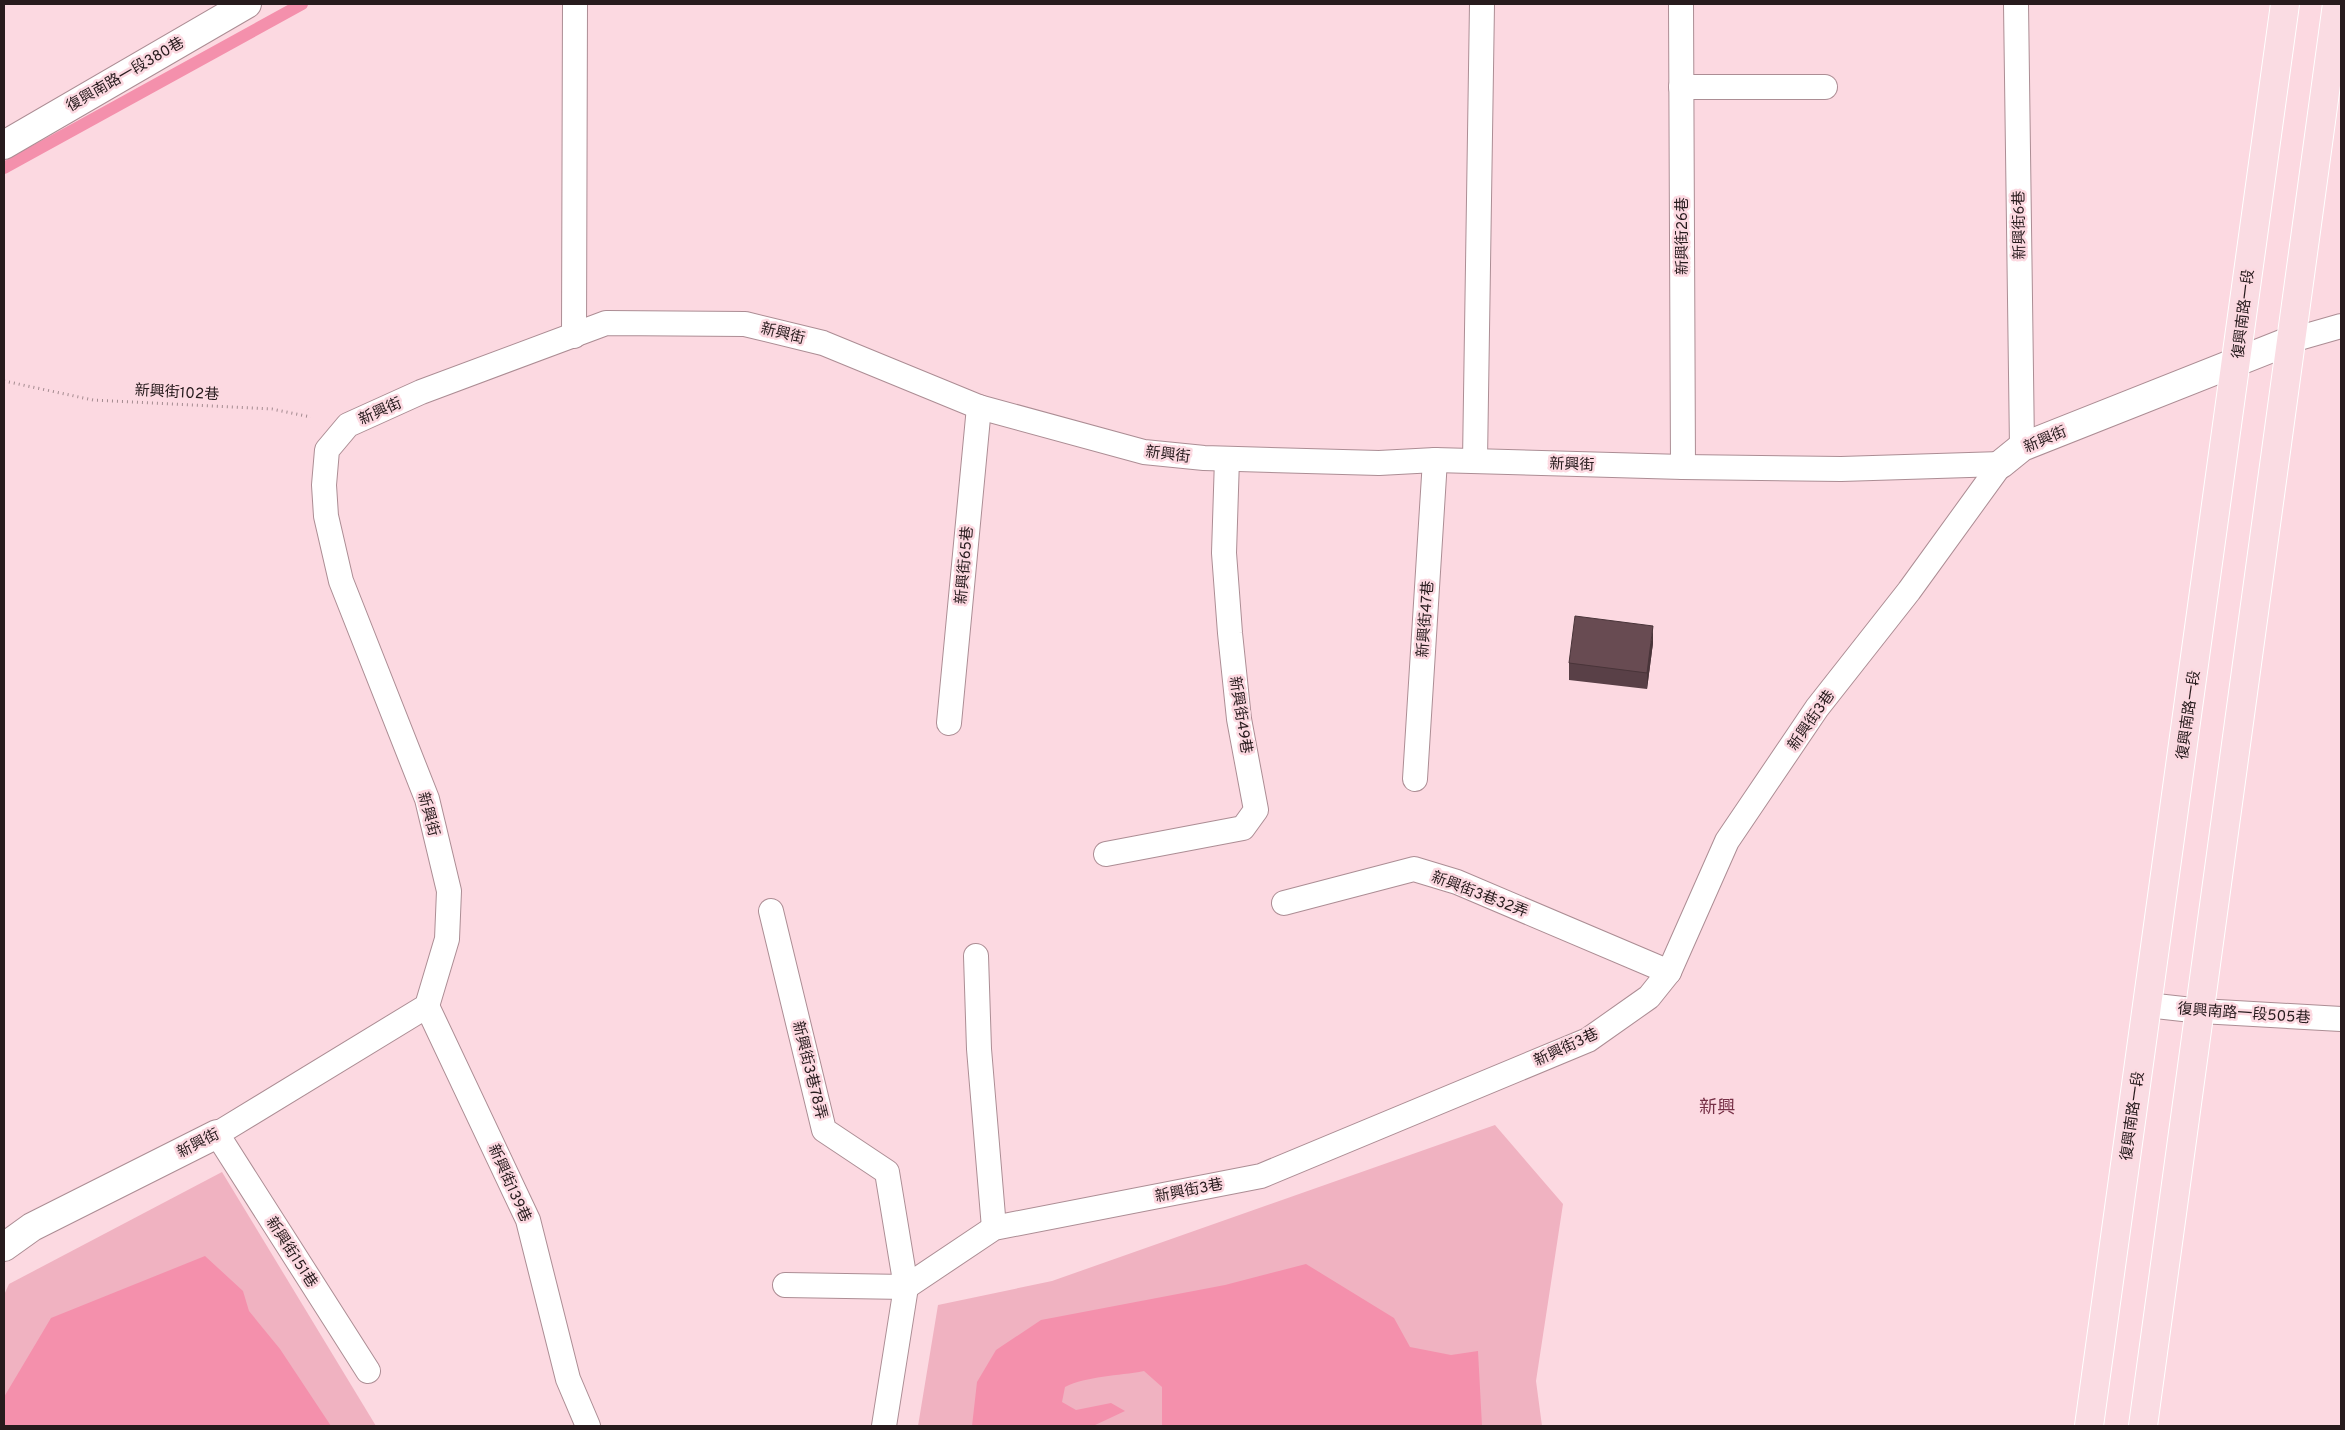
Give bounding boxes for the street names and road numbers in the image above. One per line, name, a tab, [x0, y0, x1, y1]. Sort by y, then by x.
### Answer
street label: 復興南路一段380巷	[64, 34, 188, 117]
street label: 新興街6巷	[2010, 190, 2031, 260]
street label: 新興街26巷	[1674, 197, 1693, 275]
street label: 復興南路一段	[2230, 268, 2259, 360]
street label: 新興街	[758, 320, 807, 349]
street label: 新興街102巷	[134, 382, 220, 405]
street label: 新興街	[356, 395, 405, 430]
street label: 新興街	[2021, 423, 2070, 458]
street label: 新興街	[1144, 443, 1191, 468]
street label: 新興街	[1549, 455, 1595, 476]
street label: 新興街65巷	[953, 525, 978, 605]
street label: 新興街47巷	[1414, 580, 1439, 658]
street label: 復興南路一段	[2174, 669, 2205, 761]
street label: 新興街49巷	[1224, 675, 1255, 755]
street label: 新興街3巷	[1785, 687, 1840, 755]
street label: 新興街	[413, 790, 443, 839]
street label: 新興街3巷32弄	[1428, 868, 1530, 923]
street label: 復興南路一段505巷	[2177, 1000, 2311, 1029]
street label: 新興街3巷78弄	[787, 1019, 830, 1121]
street label: 新興街3巷	[1531, 1025, 1602, 1072]
street label: 復興南路一段	[2118, 1070, 2149, 1162]
street label: 新興街	[174, 1126, 223, 1163]
street label: 新興街139巷	[483, 1142, 534, 1226]
street label: 新興街3巷	[1154, 1176, 1225, 1207]
street label: 新興街151巷	[261, 1214, 321, 1292]

